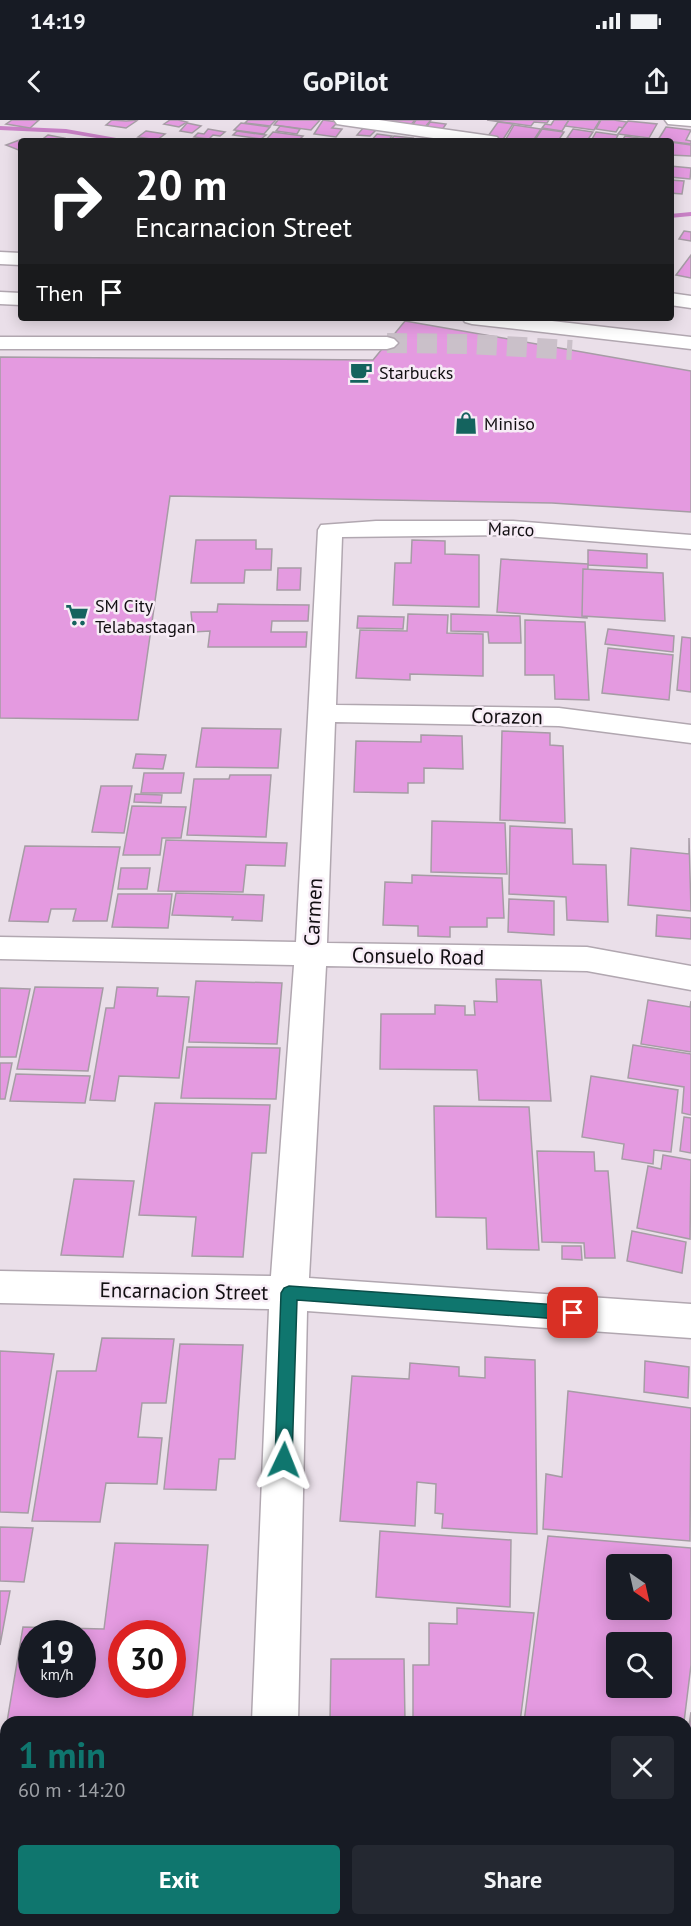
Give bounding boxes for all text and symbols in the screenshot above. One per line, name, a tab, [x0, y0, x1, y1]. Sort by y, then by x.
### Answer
text: 14:19	[30, 7, 86, 35]
text: GoPilot	[303, 64, 388, 98]
icon: back	[18, 65, 51, 98]
icon: share	[640, 65, 673, 98]
text: 20 m	[135, 157, 227, 212]
icon: right	[36, 162, 114, 240]
text: Encarnacion Street	[135, 210, 352, 244]
icon: arrive	[95, 276, 128, 309]
text: Then	[36, 279, 83, 307]
cafe icon: Starbucks	[348, 359, 374, 385]
place label: Starbucks	[379, 361, 453, 384]
shop icon: Miniso	[453, 410, 479, 436]
place label: Miniso	[484, 412, 535, 435]
street label: Marco	[487, 517, 535, 541]
place label: SM City Telabastagan	[95, 594, 196, 638]
supermarket icon: SM City Telabastagan	[64, 602, 90, 628]
street label: Corazon	[471, 702, 543, 730]
street label: Carmen	[298, 877, 328, 947]
street label: Consuelo Road	[352, 941, 484, 971]
street label: Encarnacion Street	[99, 1276, 269, 1306]
pin	[547, 1287, 598, 1338]
icon: arrive	[556, 1296, 589, 1329]
position arrow	[252, 1428, 316, 1492]
north arrow	[606, 1554, 672, 1620]
map controls	[606, 1554, 672, 1698]
speed limit sign: 30	[108, 1620, 186, 1698]
text: 19	[40, 1632, 74, 1671]
button: search	[606, 1632, 672, 1698]
text: km/h	[41, 1665, 73, 1684]
text: 1 min	[18, 1731, 106, 1778]
button: close	[611, 1736, 674, 1799]
text: 60 m · 14:20	[18, 1777, 125, 1803]
button: Exit	[18, 1845, 340, 1914]
button: Share	[352, 1845, 674, 1914]

